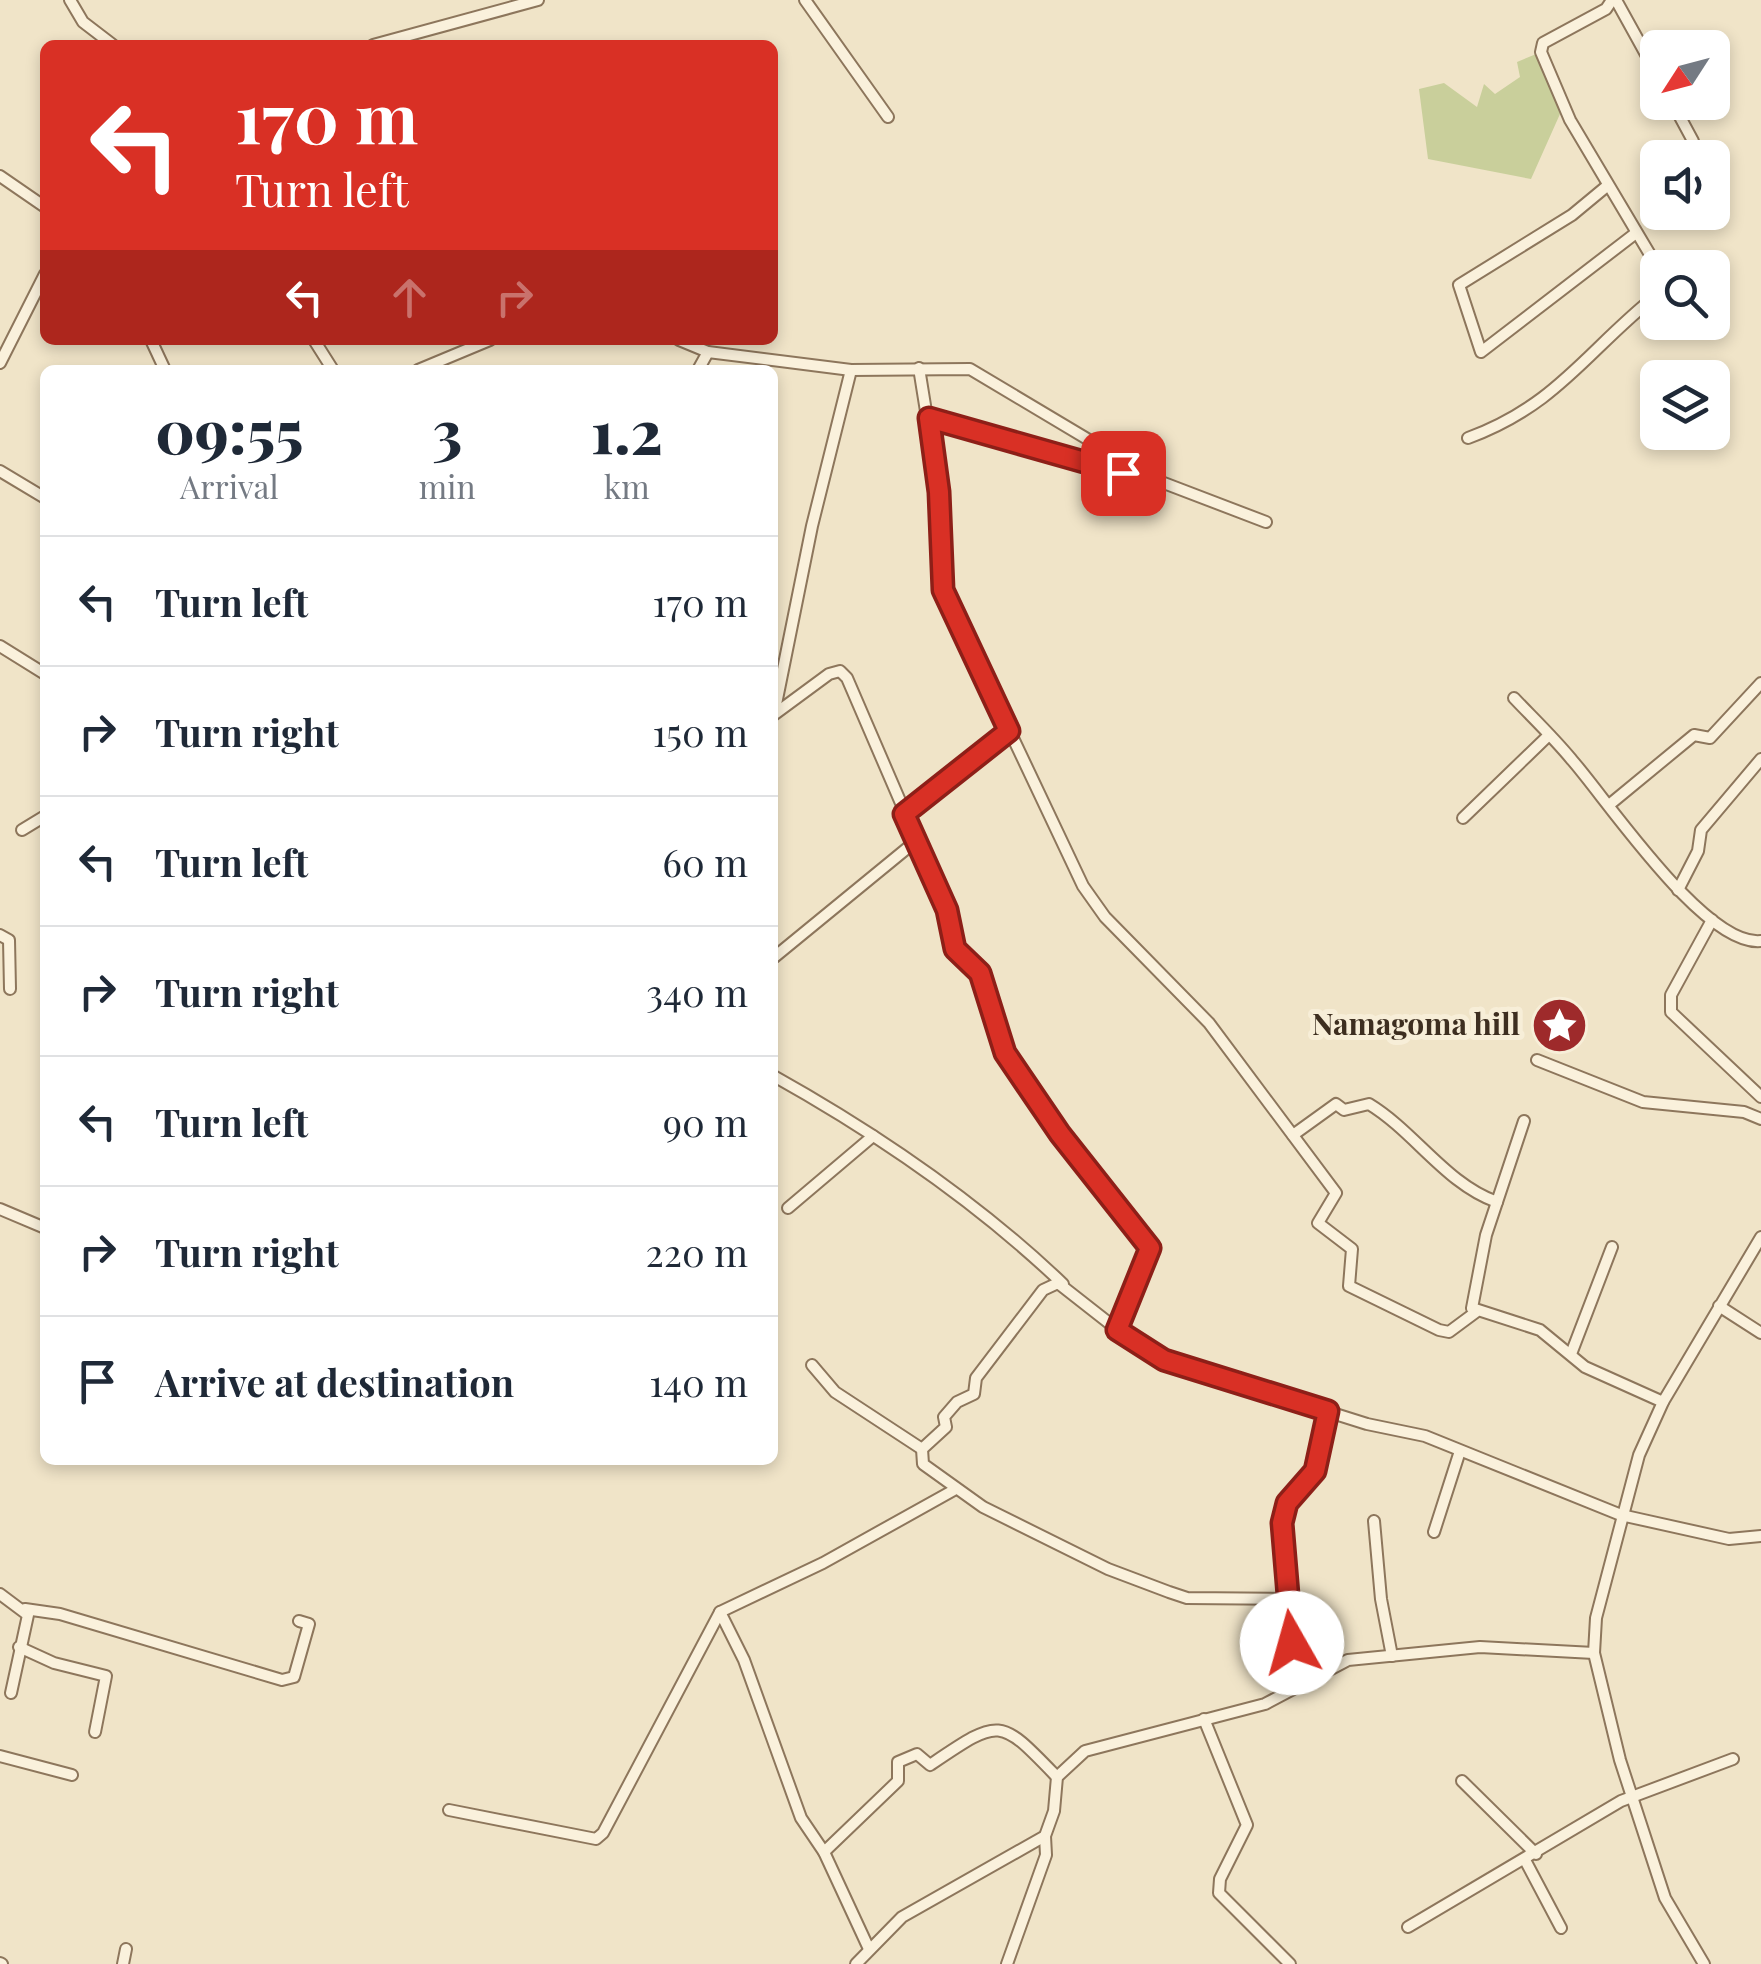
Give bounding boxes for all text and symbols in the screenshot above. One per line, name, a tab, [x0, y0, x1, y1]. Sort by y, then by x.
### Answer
north arrow	[1640, 30, 1730, 120]
map controls	[1640, 30, 1730, 450]
text: 170 m	[235, 68, 418, 162]
icon: left	[70, 80, 200, 210]
button: sound	[1640, 140, 1730, 230]
text: Turn left	[235, 158, 409, 218]
button: search	[1640, 250, 1730, 340]
icon: left	[277, 270, 332, 325]
icon: ahead	[382, 270, 437, 325]
icon: right	[487, 270, 542, 325]
button: layers	[1640, 360, 1730, 450]
text: 09:55	[155, 389, 304, 469]
text: 3	[432, 389, 462, 469]
text: 1.2	[591, 389, 663, 469]
pin	[1081, 431, 1166, 516]
icon: arrive	[1096, 446, 1151, 501]
text: Arrival	[180, 464, 279, 507]
text: min	[419, 464, 476, 507]
text: km	[604, 464, 650, 507]
icon: left	[70, 574, 125, 629]
text: Turn left	[155, 576, 308, 627]
text: 170 m	[653, 576, 748, 627]
icon: right	[70, 704, 125, 759]
text: Turn right	[155, 706, 339, 757]
text: 150 m	[653, 706, 748, 757]
icon: left	[70, 834, 125, 889]
text: Turn left	[155, 836, 308, 887]
text: 60 m	[662, 836, 748, 887]
icon: right	[70, 964, 125, 1019]
text: Turn right	[155, 966, 339, 1017]
text: 340 m	[646, 966, 748, 1017]
place icon: Namagoma hill	[1529, 995, 1589, 1055]
place label: Namagoma hill	[1312, 1003, 1520, 1043]
icon: left	[70, 1094, 125, 1149]
text: Turn left	[155, 1096, 308, 1147]
text: 90 m	[663, 1096, 748, 1147]
icon: right	[70, 1224, 125, 1279]
text: Turn right	[155, 1226, 339, 1277]
text: 220 m	[646, 1226, 748, 1277]
icon: arrive	[70, 1354, 125, 1409]
text: Arrive at destination	[155, 1356, 514, 1407]
text: 140 m	[649, 1356, 748, 1407]
position arrow	[1240, 1591, 1344, 1695]

